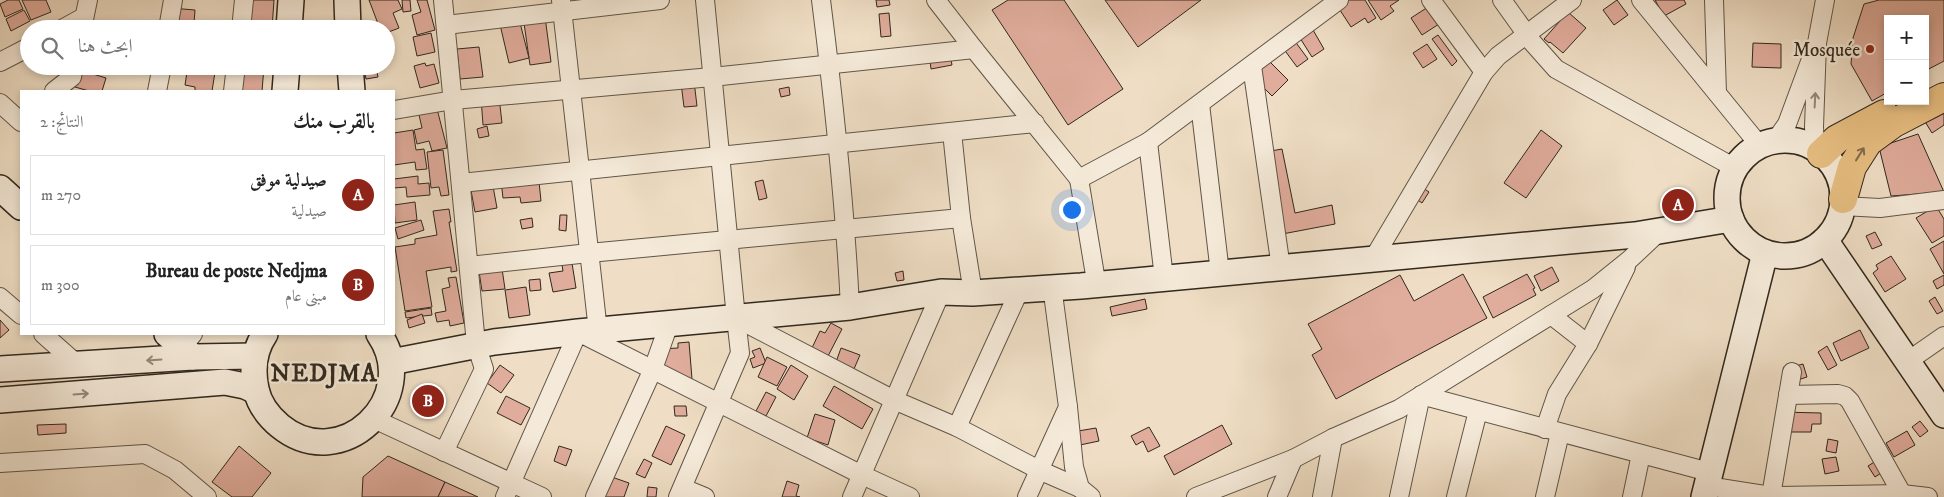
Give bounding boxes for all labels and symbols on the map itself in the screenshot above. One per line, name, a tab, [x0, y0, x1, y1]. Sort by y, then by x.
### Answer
place label: Mosquée	[1793, 39, 1860, 63]
marker: Mosquée	[1864, 43, 1876, 55]
one-way arrow	[1810, 92, 1820, 108]
one-way arrow	[1856, 147, 1866, 161]
pin: A	[1662, 186, 1694, 224]
your location	[1059, 197, 1085, 223]
one-way arrow	[146, 355, 162, 364]
district label: NEDJMA	[270, 359, 378, 389]
pin: B	[412, 382, 444, 420]
one-way arrow	[73, 389, 89, 398]

